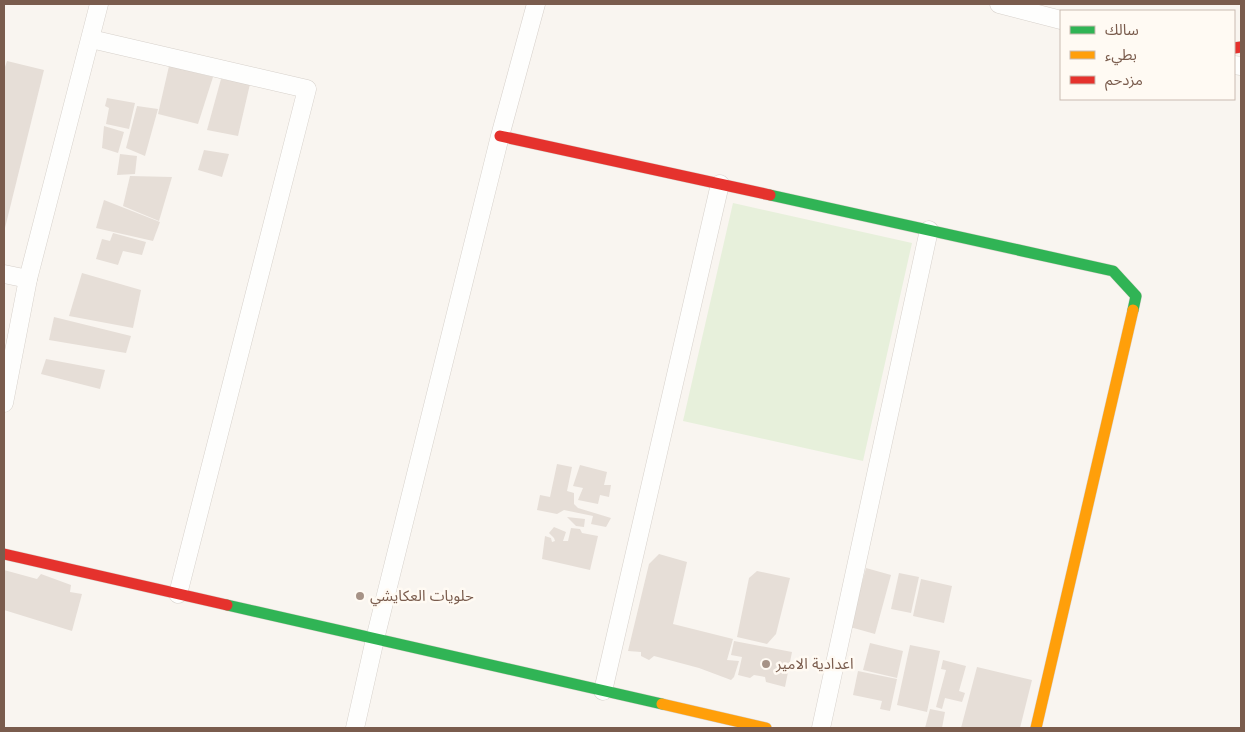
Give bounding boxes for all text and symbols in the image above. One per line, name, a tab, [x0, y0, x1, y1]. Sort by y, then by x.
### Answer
legend	[1060, 10, 1235, 100]
text: سالك	[1105, 21, 1139, 38]
text: بطيء	[1105, 46, 1137, 66]
text: مزدحم	[1105, 71, 1143, 91]
place label: حلويات العكايشي	[370, 587, 474, 607]
marker: حلويات العكايشي	[354, 590, 366, 602]
place label: اعدادية الامير	[775, 655, 853, 673]
marker: اعدادية الامير	[760, 658, 772, 670]

